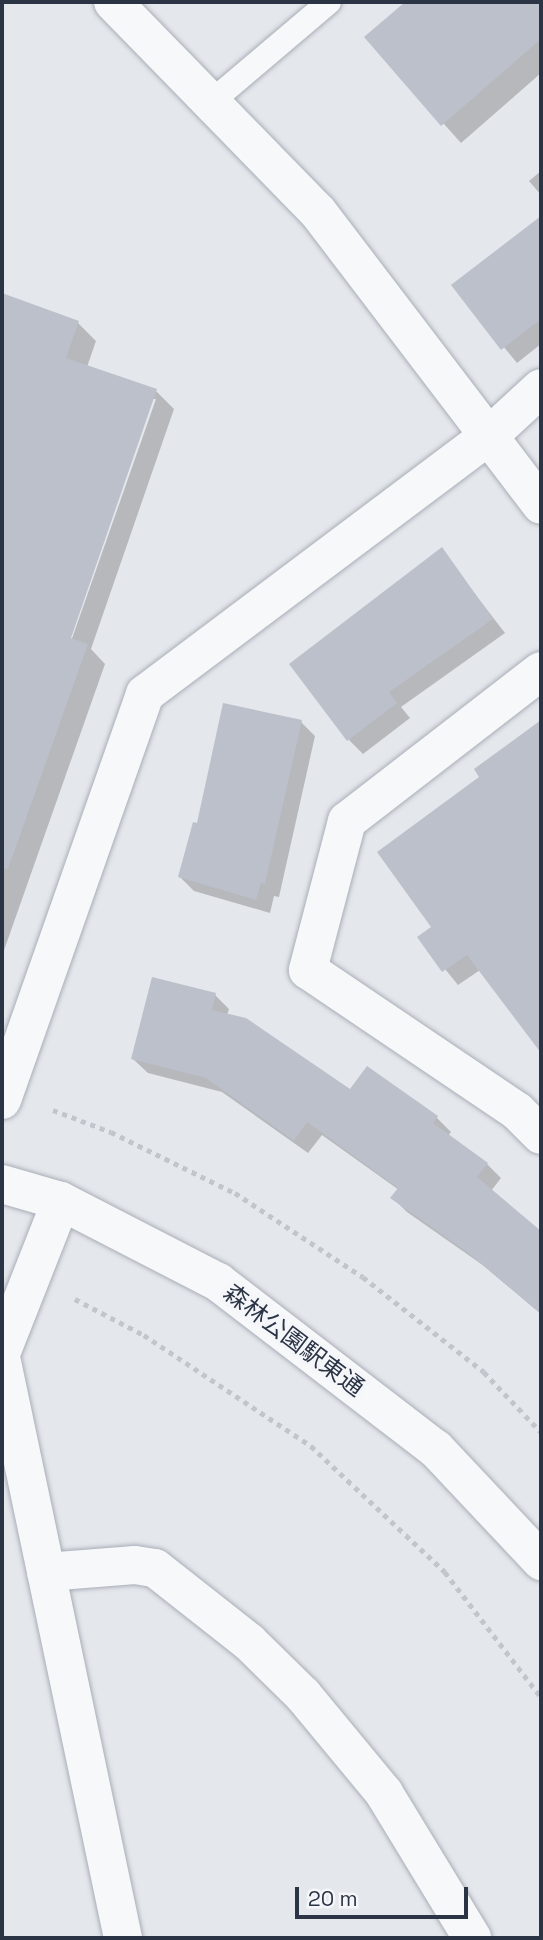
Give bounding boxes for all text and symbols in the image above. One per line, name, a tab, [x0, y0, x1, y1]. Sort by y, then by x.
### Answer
street label: 森林公園駅東通	[218, 1278, 370, 1402]
scale bar	[298, 1874, 471, 1918]
text: 20 m	[308, 1885, 358, 1912]

